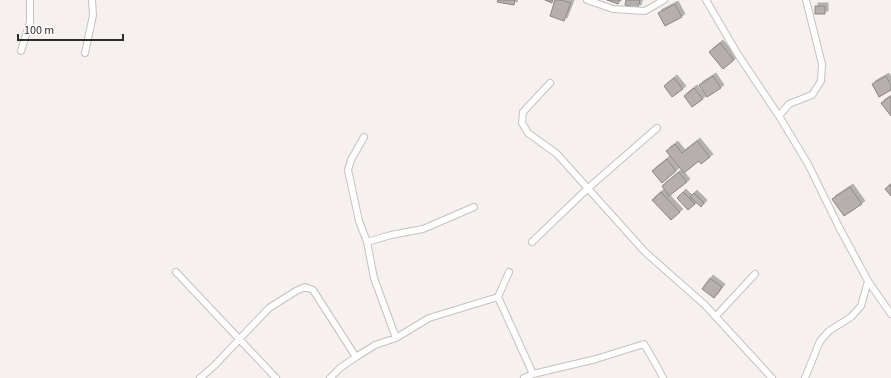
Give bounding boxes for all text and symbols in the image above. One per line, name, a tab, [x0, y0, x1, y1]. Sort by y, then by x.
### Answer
scale bar	[18, 16, 123, 42]
text: 100 m	[24, 22, 54, 39]

